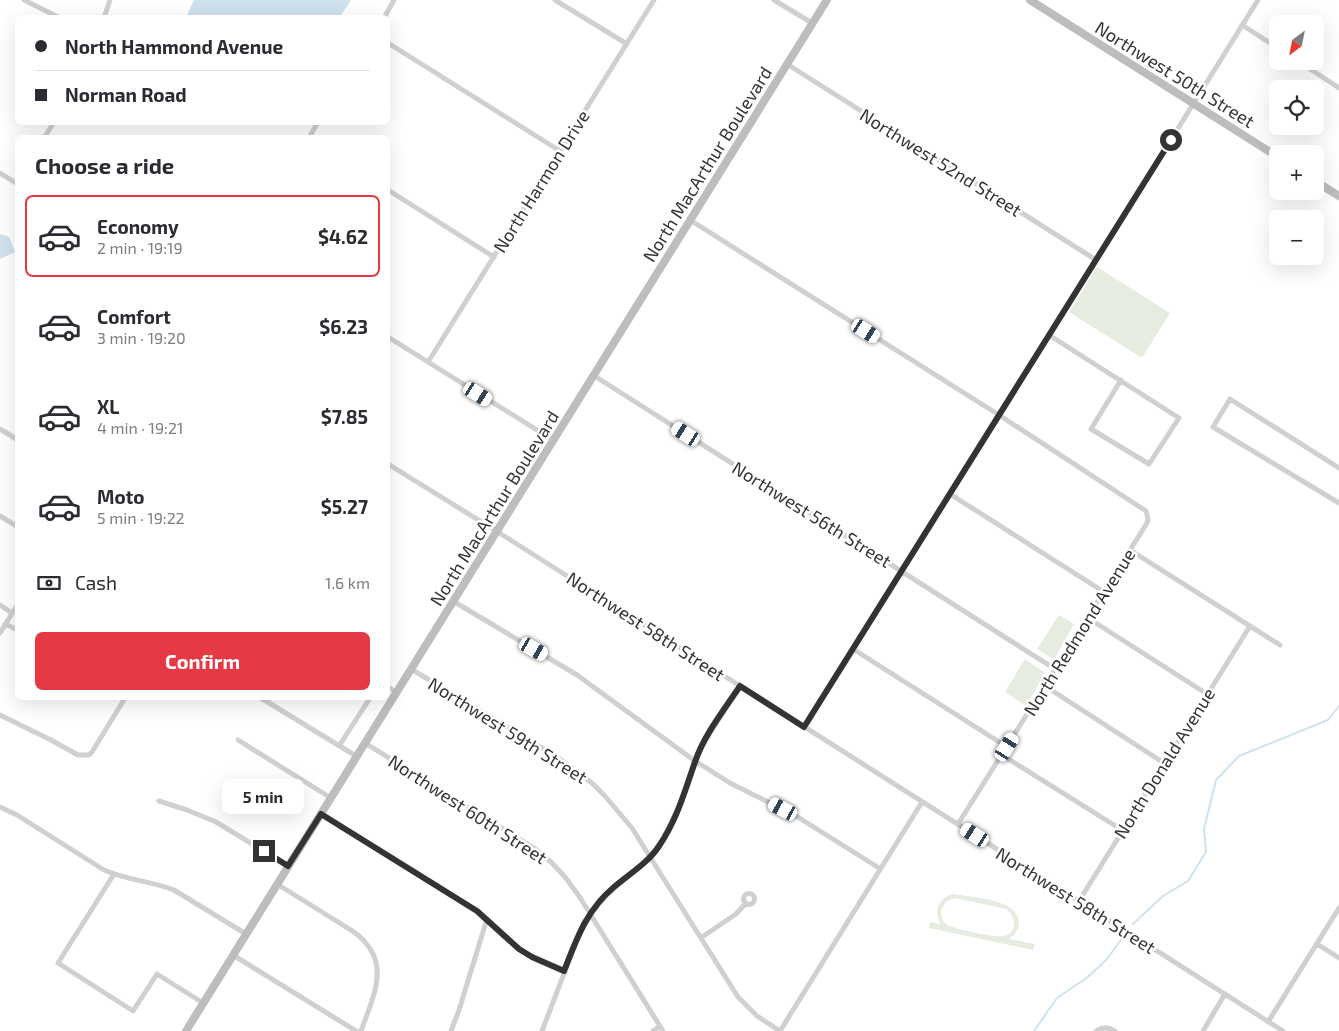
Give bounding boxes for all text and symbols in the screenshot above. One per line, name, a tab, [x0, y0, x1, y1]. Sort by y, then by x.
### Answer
north arrow	[1269, 15, 1324, 70]
map controls	[1269, 15, 1324, 265]
street label: Northwest 50th Street	[1091, 16, 1259, 132]
text: North Hammond Avenue	[65, 35, 283, 58]
street label: North MacArthur Boulevard	[638, 62, 776, 266]
button: locate	[1269, 80, 1324, 135]
text: Norman Road	[65, 83, 187, 106]
street label: Northwest 52nd Street	[856, 103, 1026, 221]
street label: North Harmon Drive	[488, 106, 594, 256]
route start	[1160, 129, 1182, 151]
button: +	[1269, 145, 1324, 200]
text: Choose a ride	[35, 152, 174, 178]
button: −	[1269, 210, 1324, 265]
icon: car	[37, 214, 82, 259]
text: Economy	[97, 215, 179, 238]
text: $4.62	[318, 225, 368, 248]
text: 2 min · 19:19	[97, 238, 183, 257]
icon: car	[37, 304, 82, 349]
text: Comfort	[97, 305, 171, 328]
text: $6.23	[319, 315, 368, 338]
car	[849, 317, 882, 345]
text: 3 min · 19:20	[97, 328, 186, 347]
car	[461, 380, 494, 408]
icon: car	[37, 394, 82, 439]
text: XL	[97, 395, 119, 418]
text: $7.85	[321, 405, 368, 428]
street label: North MacArthur Boulevard	[425, 406, 563, 610]
text: 4 min · 19:21	[97, 418, 183, 437]
car	[669, 420, 702, 448]
street label: Northwest 56th Street	[728, 456, 896, 572]
icon: car	[37, 484, 82, 529]
text: Moto	[97, 485, 145, 508]
text: $5.27	[321, 495, 368, 518]
text: 5 min · 19:22	[97, 508, 185, 527]
street label: North Redmond Avenue	[1018, 544, 1140, 720]
street label: Northwest 58th Street	[563, 567, 729, 685]
icon: cash	[35, 569, 63, 597]
text: Cash	[75, 571, 117, 594]
text: 1.6 km	[325, 573, 370, 592]
button: Confirm	[35, 632, 370, 690]
car	[517, 635, 550, 663]
street label: Northwest 59th Street	[424, 672, 592, 788]
street label: North Donald Avenue	[1109, 684, 1219, 842]
car	[992, 730, 1021, 764]
street label: Northwest 60th Street	[385, 750, 551, 869]
callout: 5 min	[223, 778, 305, 814]
text: 5 min	[243, 787, 283, 806]
car	[766, 795, 799, 823]
car	[958, 821, 991, 849]
route end	[253, 840, 275, 862]
street label: Northwest 58th Street	[992, 842, 1160, 958]

